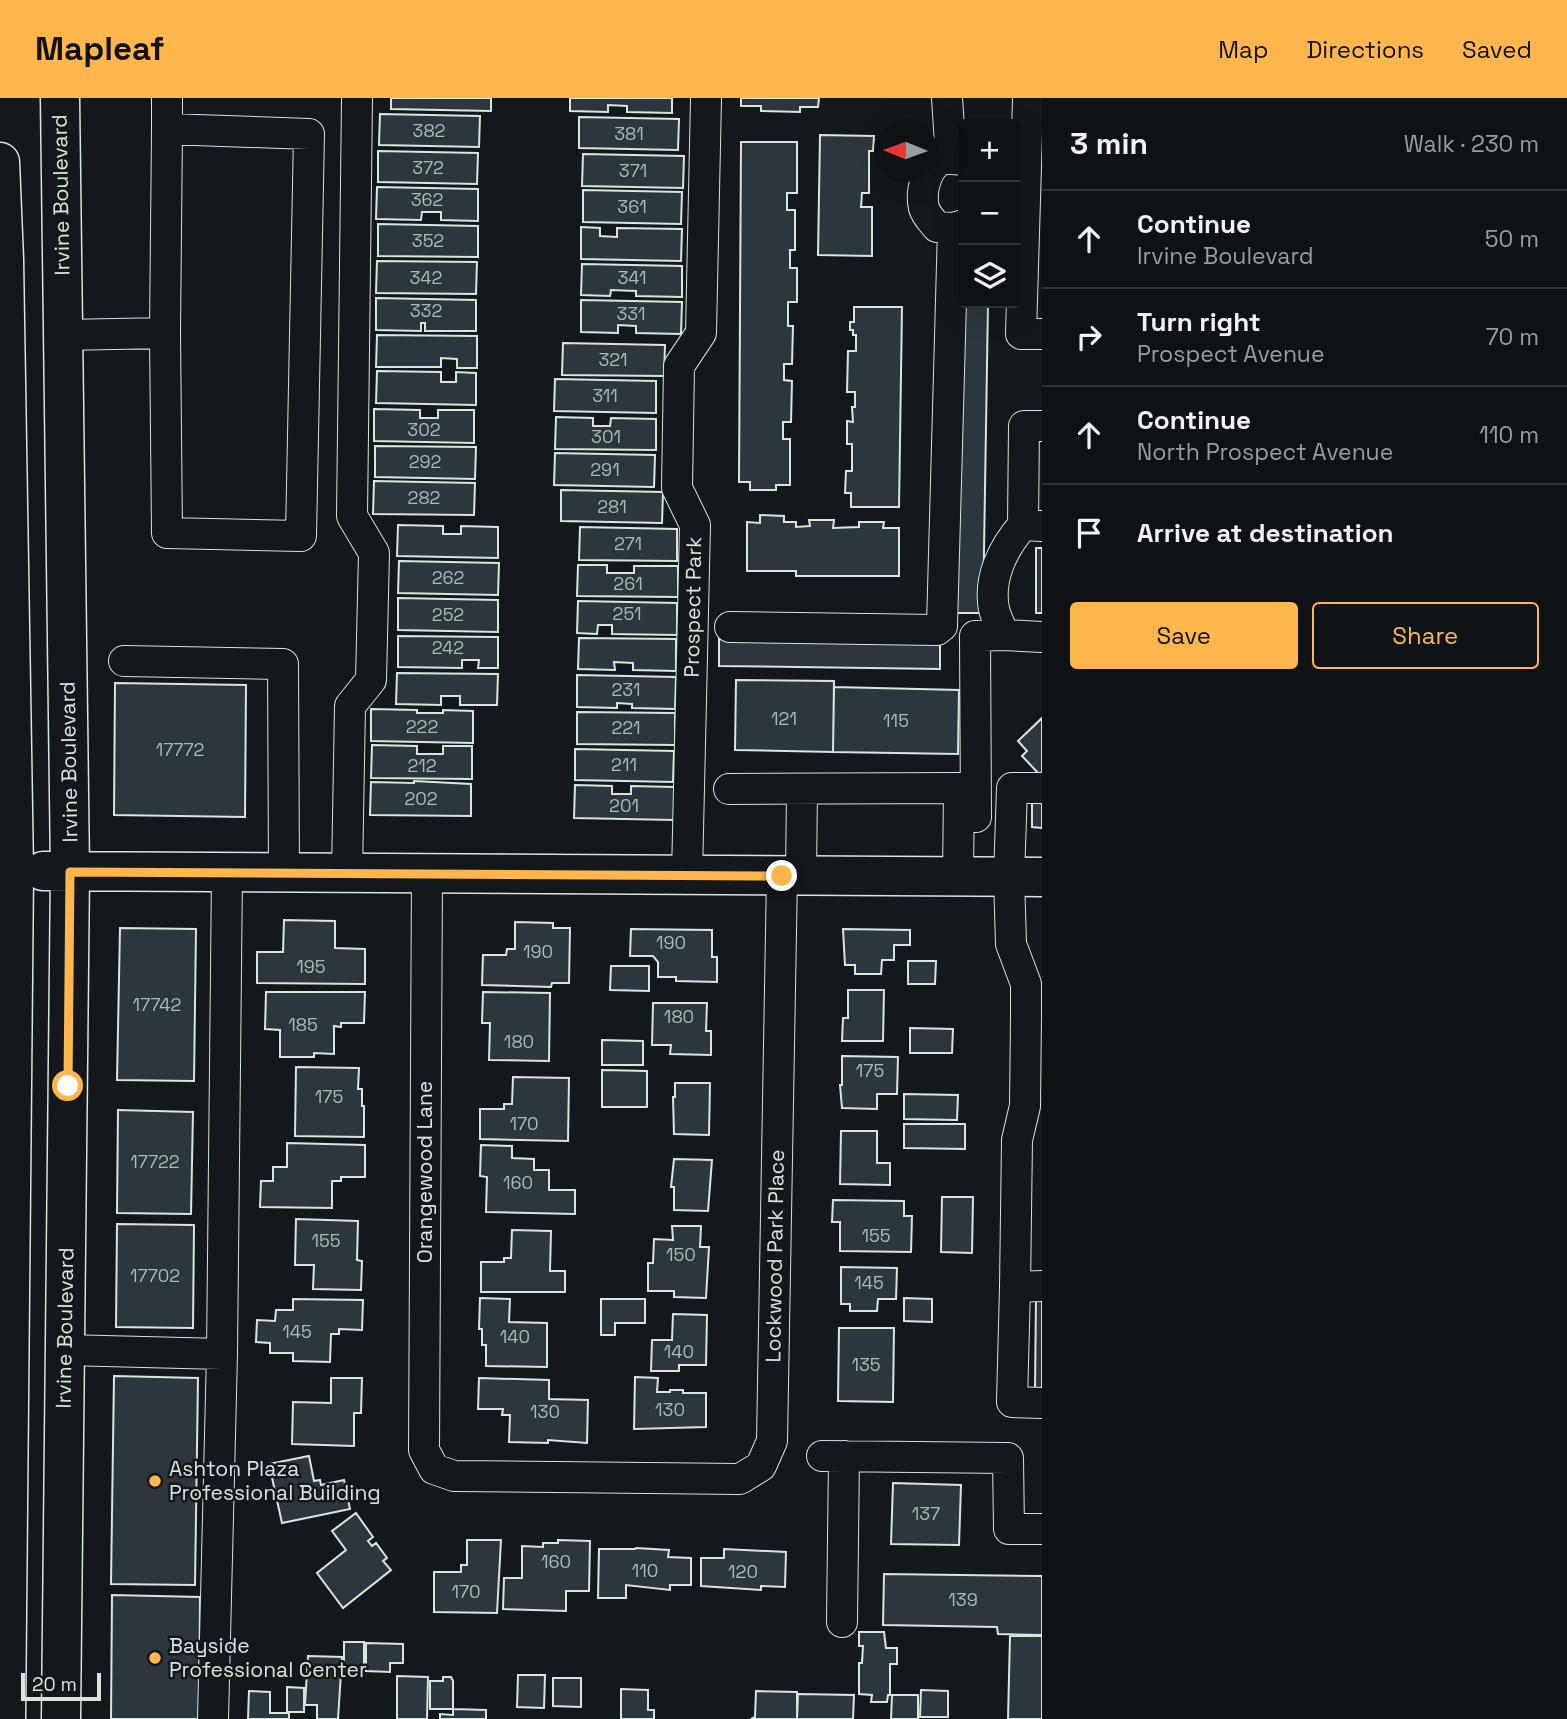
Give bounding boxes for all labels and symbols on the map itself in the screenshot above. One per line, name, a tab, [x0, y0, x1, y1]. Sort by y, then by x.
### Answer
street label: Irvine Boulevard	[46, 114, 75, 276]
house number: 382	[413, 119, 445, 142]
north arrow	[874, 119, 937, 182]
house number: 381	[614, 122, 644, 145]
house number: 372	[412, 156, 444, 179]
house number: 371	[619, 159, 647, 182]
house number: 362	[411, 188, 443, 211]
house number: 361	[617, 195, 647, 218]
house number: 352	[412, 229, 444, 252]
house number: 342	[410, 266, 442, 289]
house number: 341	[617, 266, 647, 289]
house number: 332	[410, 299, 442, 322]
house number: 331	[616, 302, 646, 325]
house number: 321	[598, 348, 628, 371]
house number: 311	[592, 384, 618, 407]
house number: 302	[407, 418, 441, 441]
house number: 301	[591, 425, 621, 448]
house number: 292	[409, 450, 441, 473]
house number: 291	[590, 458, 620, 481]
house number: 282	[408, 486, 440, 509]
house number: 281	[597, 495, 627, 518]
house number: 271	[614, 532, 642, 555]
street label: Prospect Park	[678, 536, 707, 678]
house number: 262	[432, 566, 464, 589]
house number: 261	[613, 572, 643, 595]
house number: 251	[613, 602, 641, 625]
house number: 252	[432, 603, 464, 626]
house number: 242	[432, 636, 464, 659]
house number: 231	[612, 678, 640, 701]
street label: Irvine Boulevard	[54, 681, 83, 843]
house number: 121	[771, 707, 797, 730]
house number: 115	[883, 709, 909, 732]
house number: 222	[406, 715, 438, 738]
house number: 221	[611, 716, 641, 739]
house number: 17772	[156, 738, 204, 761]
house number: 211	[611, 753, 637, 776]
house number: 212	[407, 754, 437, 777]
house number: 202	[404, 787, 438, 810]
house number: 201	[609, 794, 639, 817]
route end	[766, 860, 797, 891]
house number: 190	[656, 931, 686, 954]
house number: 190	[523, 940, 553, 963]
house number: 195	[296, 955, 326, 978]
house number: 17742	[133, 993, 181, 1016]
house number: 180	[664, 1005, 694, 1028]
house number: 185	[288, 1013, 318, 1036]
house number: 180	[504, 1030, 534, 1053]
house number: 175	[856, 1059, 884, 1082]
route start	[52, 1070, 83, 1101]
street label: Orangewood Lane	[411, 1081, 438, 1263]
house number: 175	[315, 1085, 343, 1108]
house number: 170	[509, 1112, 539, 1135]
street label: Lockwood Park Place	[759, 1149, 790, 1363]
house number: 17722	[130, 1150, 180, 1173]
house number: 160	[503, 1171, 533, 1194]
house number: 155	[861, 1224, 891, 1247]
house number: 155	[311, 1229, 341, 1252]
house number: 150	[666, 1243, 696, 1266]
street label: Irvine Boulevard	[50, 1247, 79, 1409]
house number: 17702	[130, 1264, 180, 1287]
house number: 145	[854, 1271, 884, 1294]
house number: 145	[282, 1320, 312, 1343]
house number: 140	[500, 1325, 530, 1348]
house number: 140	[664, 1340, 694, 1363]
house number: 135	[851, 1353, 881, 1376]
house number: 130	[655, 1398, 685, 1421]
house number: 130	[530, 1400, 560, 1423]
place label: Ashton Plaza Professional Building	[169, 1455, 381, 1506]
marker: Ashton Plaza Professional Building	[147, 1473, 163, 1489]
house number: 137	[912, 1502, 940, 1525]
house number: 160	[541, 1550, 571, 1573]
house number: 110	[632, 1559, 658, 1582]
house number: 120	[728, 1560, 758, 1583]
house number: 170	[451, 1580, 481, 1603]
house number: 139	[948, 1588, 978, 1611]
place label: Bayside Professional Center	[169, 1632, 367, 1683]
marker: Bayside Professional Center	[147, 1650, 163, 1666]
scale bar	[21, 1670, 102, 1702]

